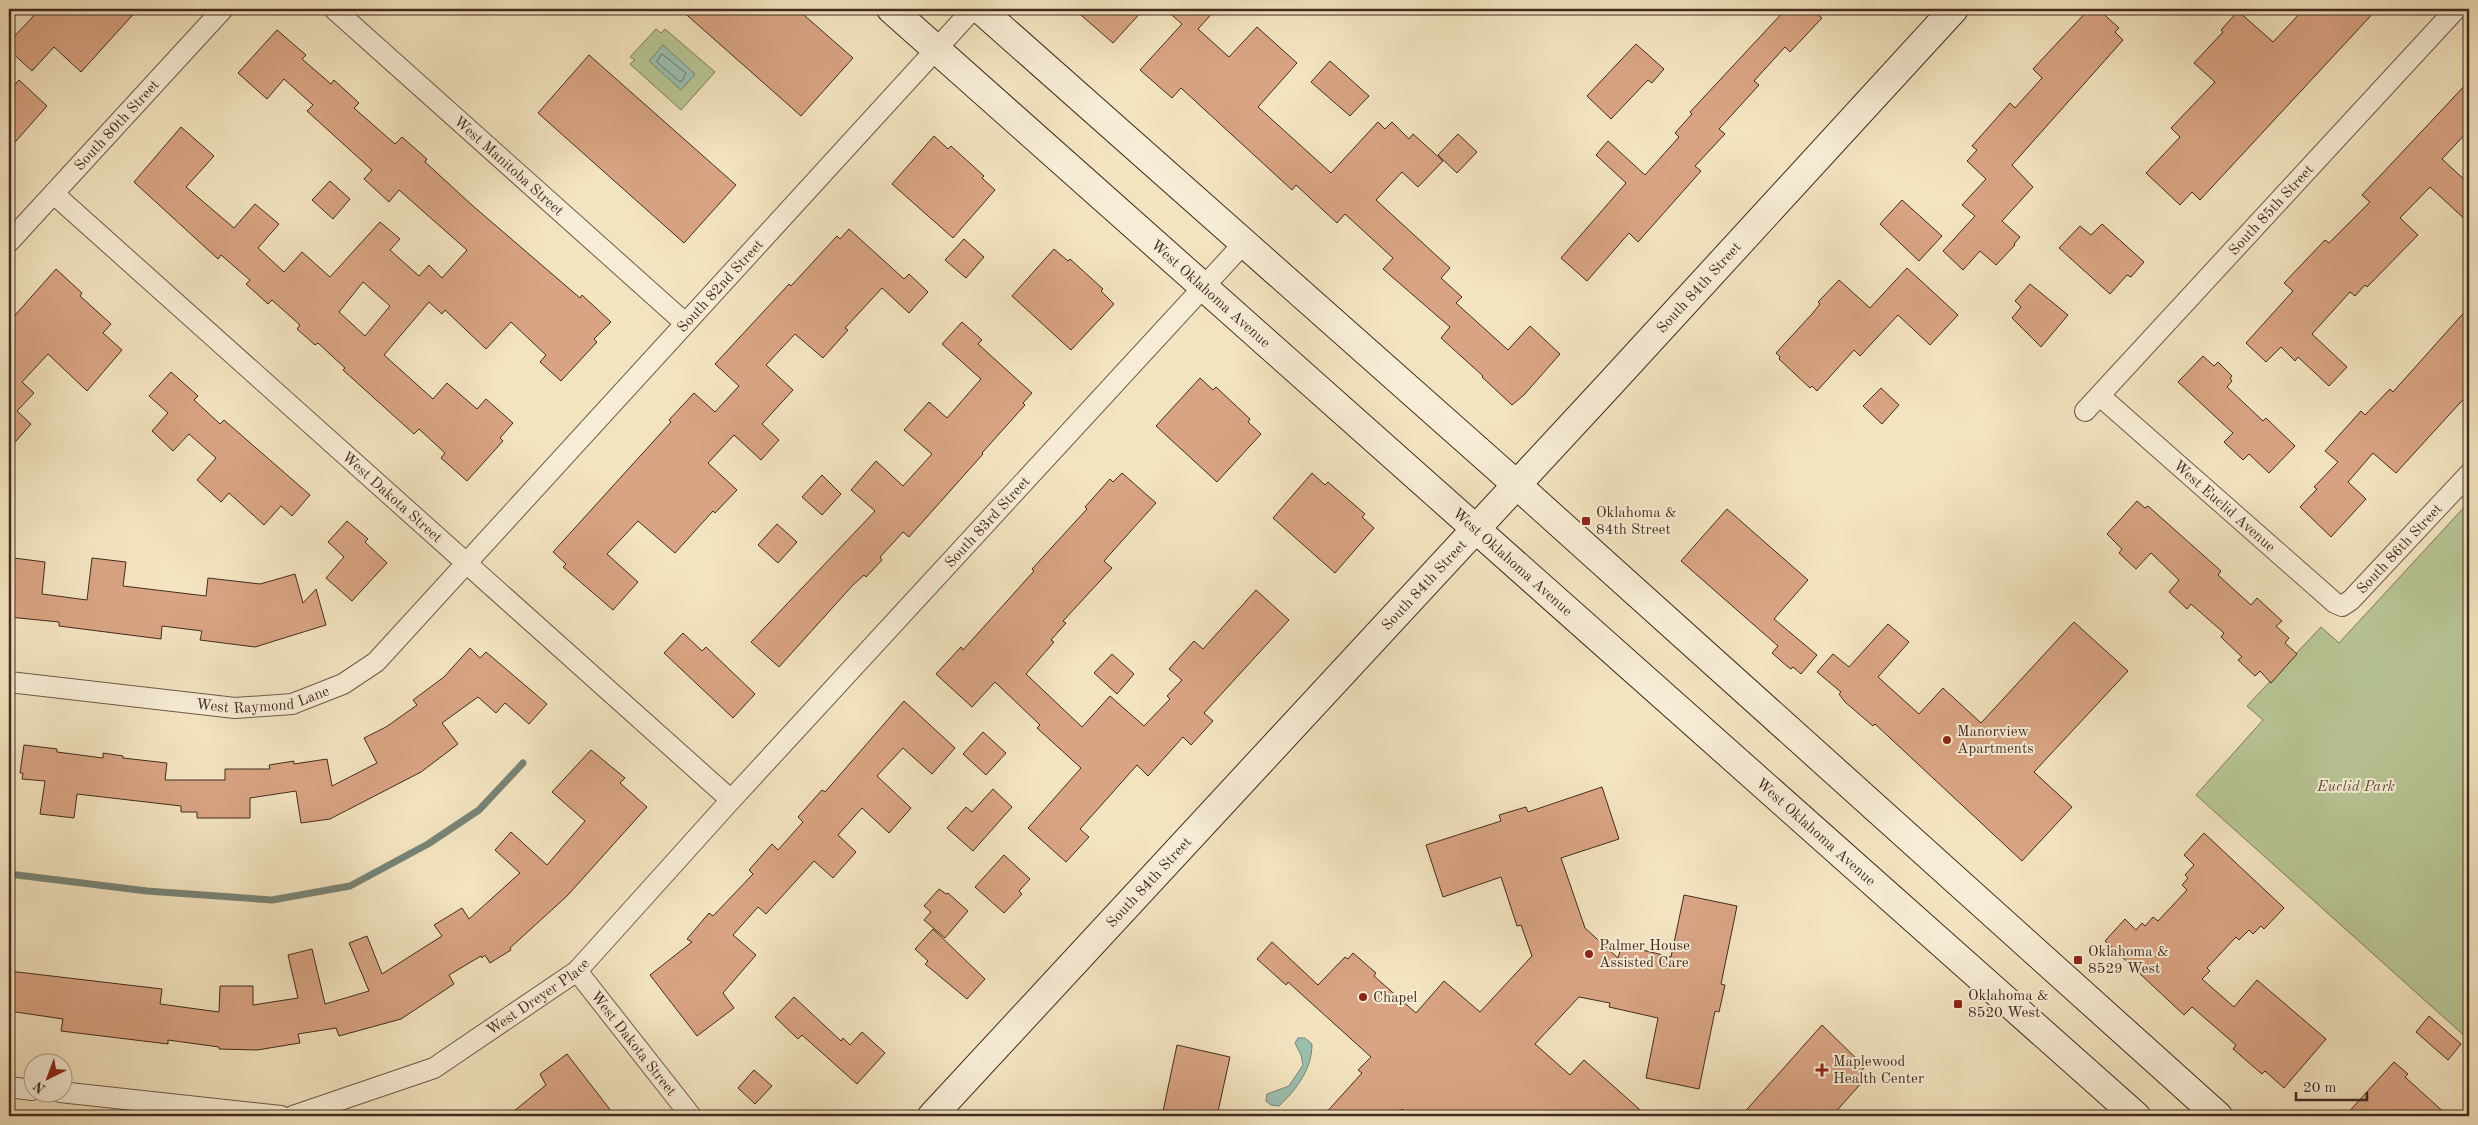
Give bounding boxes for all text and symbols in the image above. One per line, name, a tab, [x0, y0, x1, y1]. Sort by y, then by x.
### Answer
street label: South 80th Street	[72, 78, 163, 174]
street label: West Manitoba Street	[450, 114, 566, 220]
street label: South 85th Street	[2227, 162, 2317, 259]
street label: South 82nd Street	[675, 237, 767, 336]
street label: West Oklahoma Avenue	[1147, 238, 1273, 351]
street label: South 84th Street	[1655, 240, 1745, 337]
street label: West Dakota Street	[338, 449, 444, 546]
street label: West Euclid Avenue	[2170, 458, 2277, 556]
street label: South 83rd Street	[943, 474, 1034, 571]
street label: South 86th Street	[2355, 502, 2446, 598]
street label: West Oklahoma Avenue	[1449, 506, 1574, 620]
place label: Oklahoma & 84th Street	[1596, 506, 1677, 538]
marker: Oklahoma & 84th Street	[1580, 515, 1592, 527]
street label: South 84th Street	[1380, 538, 1470, 634]
street label: West Raymond Lane	[195, 684, 332, 717]
place label: Manorview Apartments	[1957, 725, 2034, 757]
marker: Manorview Apartments	[1941, 734, 1953, 746]
street label: West Oklahoma Avenue	[1753, 776, 1878, 890]
park label: Euclid Park	[2316, 780, 2395, 795]
street label: South 84th Street	[1105, 835, 1195, 931]
place label: Palmer House Assisted Care	[1599, 939, 1690, 971]
place label: Oklahoma & 8529 West	[2088, 945, 2169, 977]
marker: Palmer House Assisted Care	[1583, 948, 1595, 960]
marker: Oklahoma & 8529 West	[2072, 954, 2084, 966]
street label: West Dreyer Place	[485, 956, 593, 1039]
street label: West Dakota Street	[587, 989, 678, 1099]
place label: Oklahoma & 8520 West	[1968, 989, 2049, 1021]
marker: Chapel	[1357, 991, 1369, 1003]
place label: Chapel	[1373, 991, 1417, 1006]
marker: Oklahoma & 8520 West	[1952, 998, 1964, 1010]
north arrow	[22, 1052, 72, 1102]
place label: Maplewood Health Center	[1833, 1055, 1924, 1087]
marker: Maplewood Health Center	[1815, 1063, 1829, 1077]
scale bar	[2296, 1070, 2367, 1102]
text: N	[31, 1078, 49, 1096]
text: 20 m	[2303, 1081, 2337, 1096]

